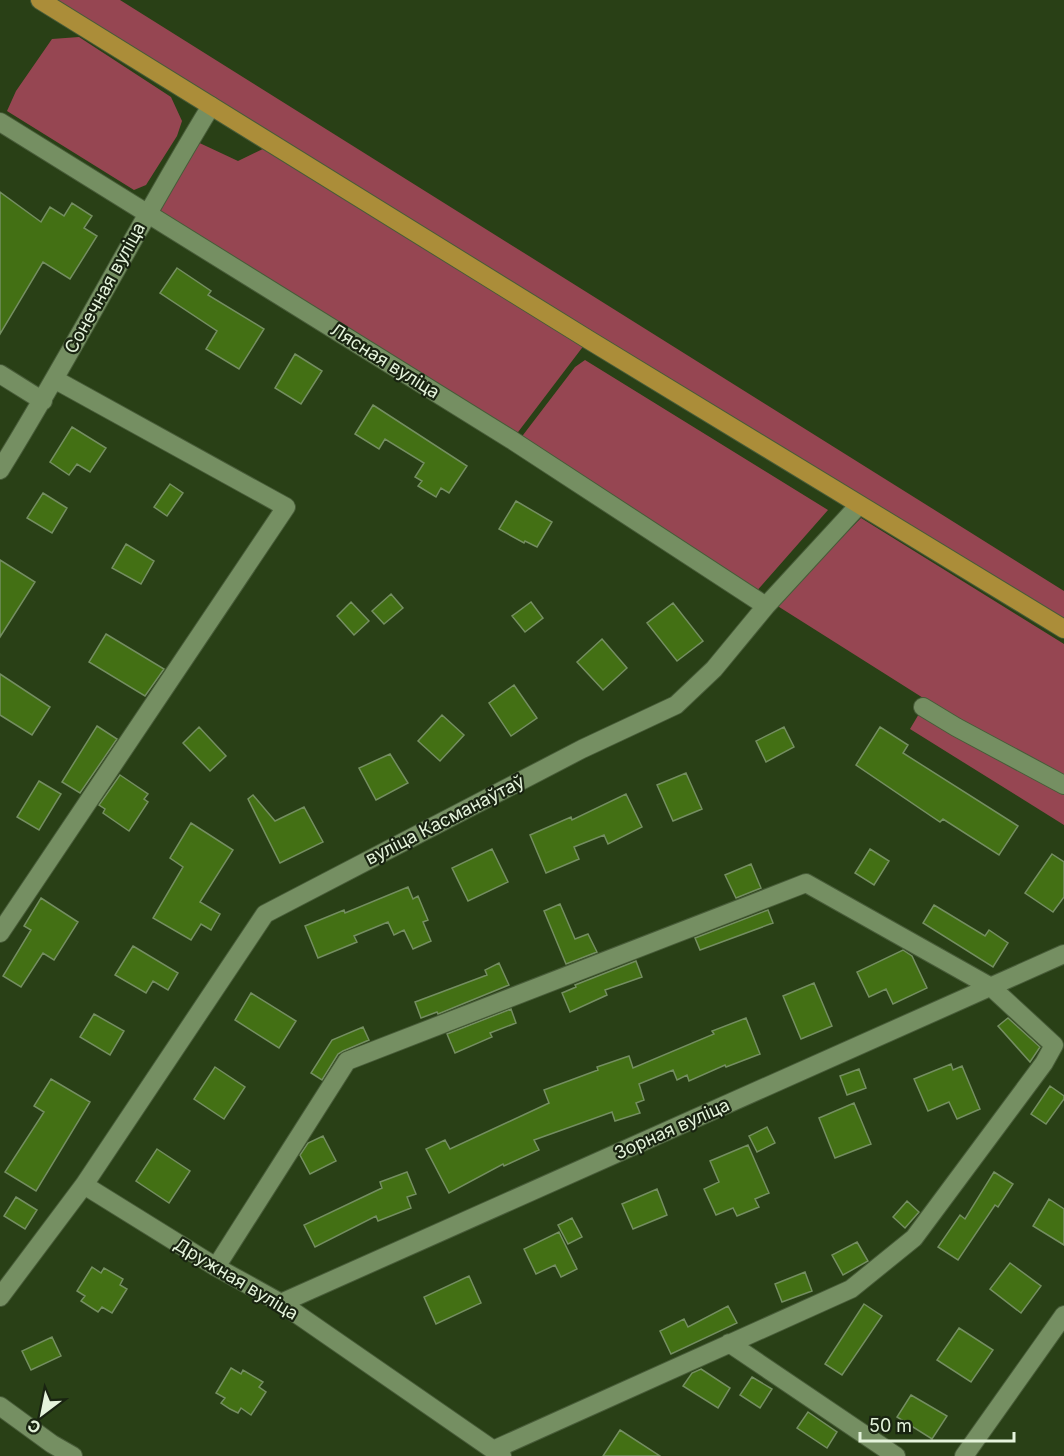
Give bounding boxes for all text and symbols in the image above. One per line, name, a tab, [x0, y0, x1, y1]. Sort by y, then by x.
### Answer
street label: Сонечная вуліца	[60, 219, 149, 357]
street label: Лясная вуліца	[327, 319, 444, 402]
street label: вуліца Касманаўтаў	[362, 770, 528, 869]
street label: Зорная вуліца	[611, 1094, 733, 1163]
street label: Дружная вуліца	[170, 1233, 302, 1324]
north arrow	[12, 1384, 72, 1444]
scale bar	[860, 1405, 1014, 1443]
text: С	[24, 1415, 44, 1438]
text: 50 m	[869, 1415, 912, 1436]

